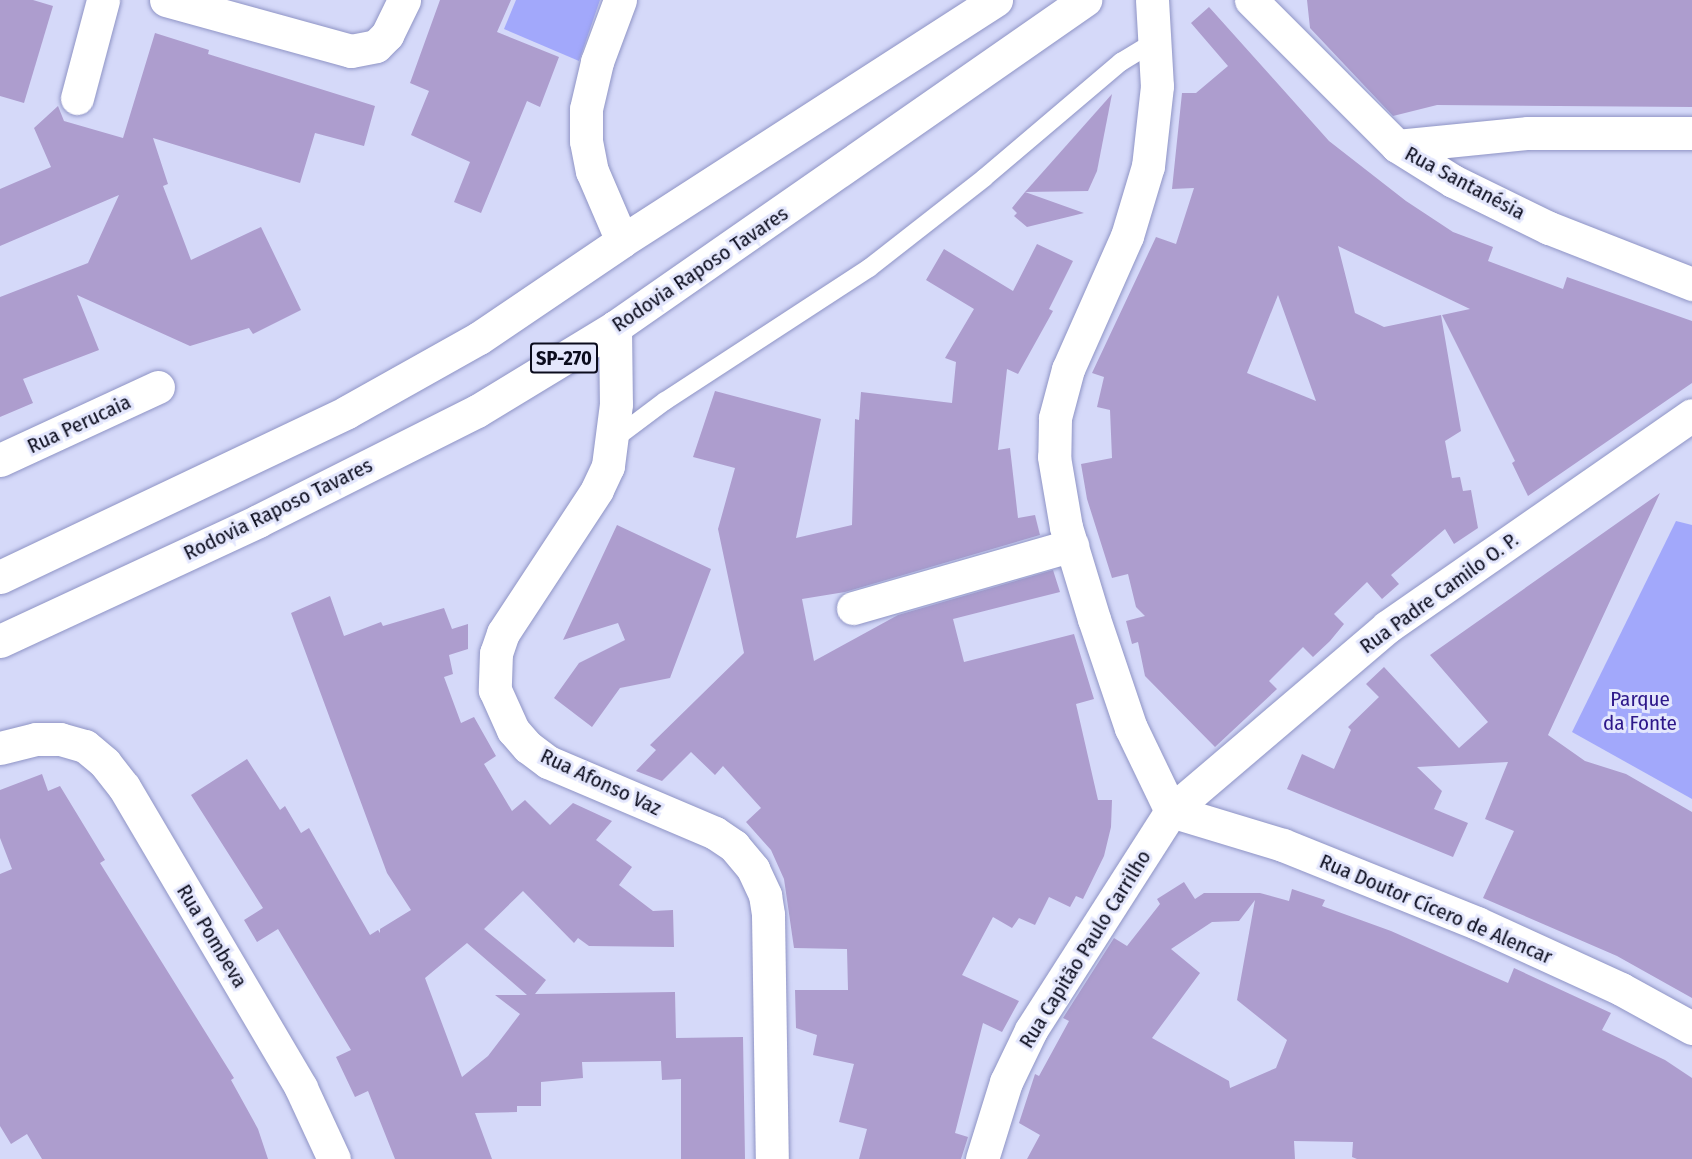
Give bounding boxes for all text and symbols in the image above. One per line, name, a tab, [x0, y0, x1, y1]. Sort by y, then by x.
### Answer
street label: Rua Santanésia	[1401, 141, 1529, 225]
street label: Rodovia Raposo Tavares	[607, 201, 793, 337]
road number: SP-270	[530, 341, 598, 375]
street label: Rua Perucaia	[23, 389, 135, 459]
street label: Rodovia Raposo Tavares	[179, 452, 377, 566]
street label: Rua Padre Camilo O. P.	[1355, 527, 1523, 659]
park label: Parque da Fonte	[1603, 686, 1677, 736]
street label: Rua Afonso Vaz	[537, 743, 665, 821]
street label: Rua Capitão Paulo Carrilho	[1014, 845, 1156, 1053]
street label: Rua Doutor Cícero de Alencar	[1316, 849, 1556, 969]
street label: Rua Pombeva	[171, 880, 253, 992]

